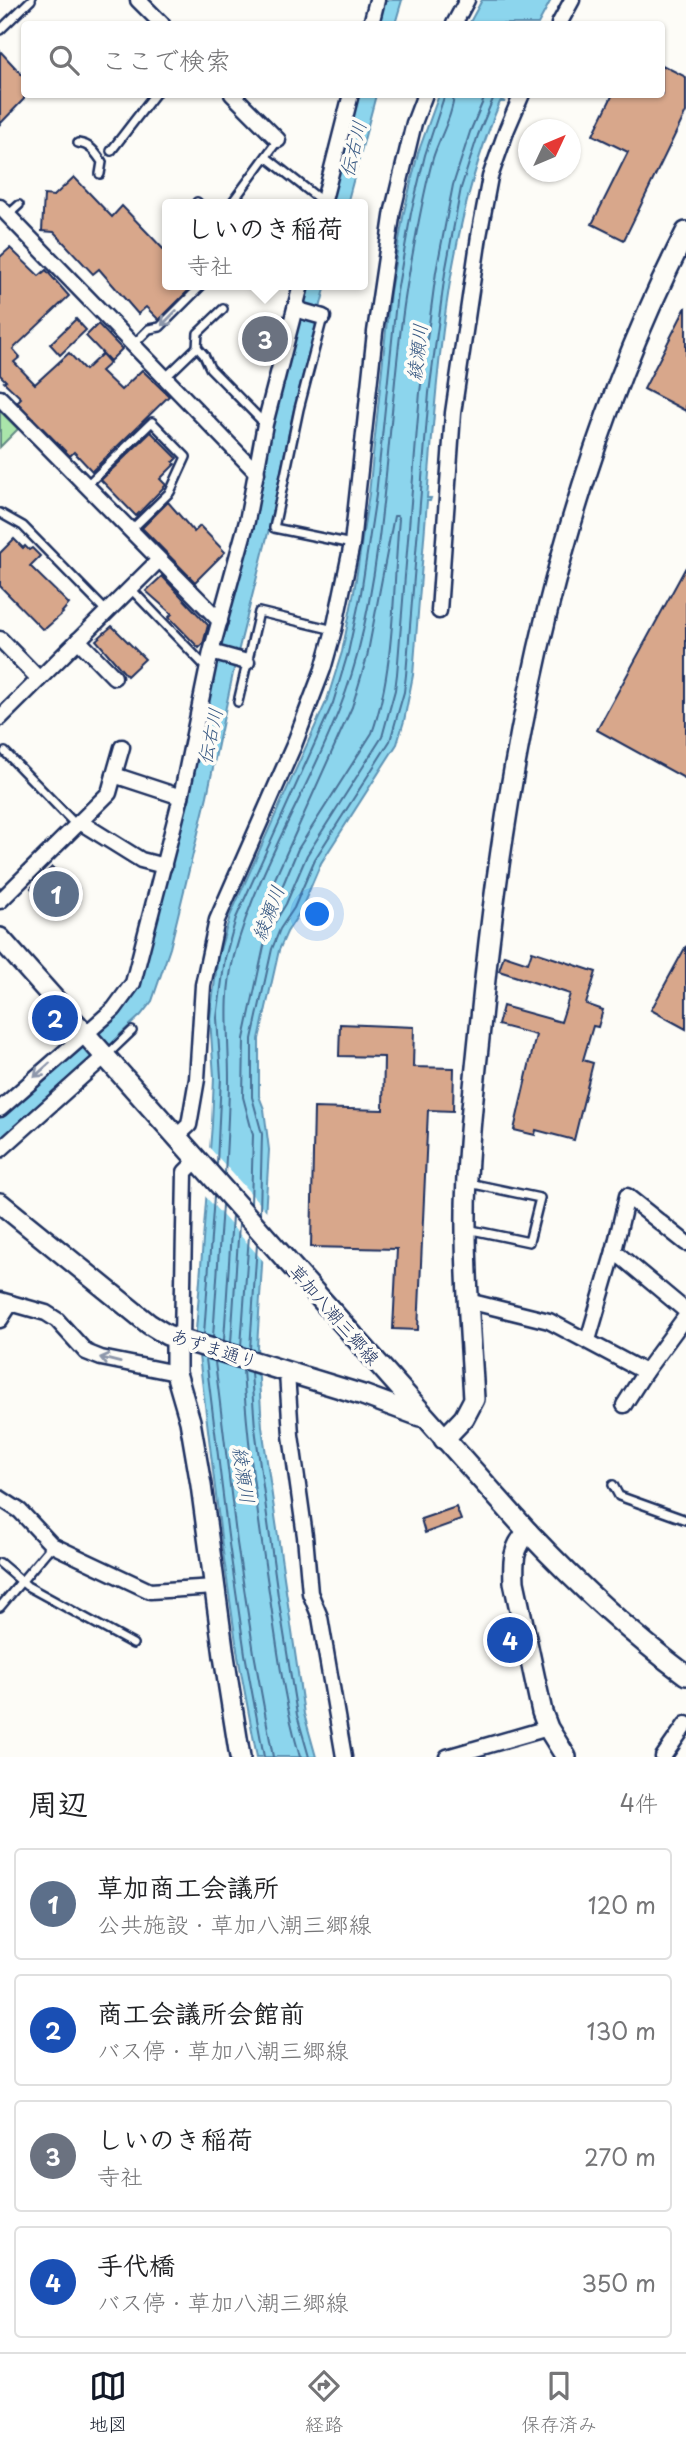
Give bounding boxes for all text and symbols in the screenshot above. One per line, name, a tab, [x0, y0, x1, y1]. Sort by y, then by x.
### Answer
search box	[21, 21, 665, 98]
text: ここで検索	[101, 40, 231, 79]
icon: search	[45, 41, 83, 79]
water label: 伝右川	[332, 118, 373, 180]
north arrow	[518, 119, 581, 182]
popup	[162, 199, 368, 290]
text: しいのき稲荷	[187, 208, 343, 247]
text: 寺社	[187, 247, 233, 282]
one-way arrow	[161, 310, 178, 327]
pin: 3	[242, 313, 288, 365]
water label: 綾瀬川	[399, 322, 433, 382]
water label: 伝右川	[189, 705, 229, 767]
pin: 1	[33, 868, 79, 920]
water label: 綾瀬川	[244, 881, 290, 944]
your location	[300, 897, 334, 931]
pin: 2	[32, 992, 78, 1044]
one-way arrow	[34, 1062, 51, 1079]
street label: 草加八潮三郷線	[284, 1258, 387, 1370]
street label: あずま通り	[168, 1321, 261, 1374]
one-way arrow	[99, 1353, 121, 1366]
water label: 綾瀬川	[227, 1445, 263, 1505]
pin: 4	[487, 1614, 533, 1666]
text: 周辺	[28, 1780, 88, 1825]
text: 4件	[620, 1785, 658, 1820]
text: 草加商工会議所	[97, 1867, 279, 1906]
text: 1	[48, 1887, 59, 1922]
text: 120 m	[588, 1887, 656, 1922]
text: 公共施設 · 草加八潮三郷線	[97, 1906, 372, 1941]
text: 商工会議所会館前	[97, 1993, 305, 2032]
text: 2	[45, 2013, 61, 2048]
text: 130 m	[586, 2013, 656, 2048]
text: バス停 · 草加八潮三郷線	[97, 2032, 349, 2067]
text: しいのき稲荷	[97, 2119, 253, 2158]
text: 3	[45, 2139, 61, 2174]
text: 270 m	[584, 2139, 656, 2174]
text: 寺社	[97, 2158, 143, 2193]
text: 手代橋	[97, 2245, 175, 2284]
text: 4	[45, 2265, 61, 2300]
text: 350 m	[581, 2265, 656, 2300]
text: バス停 · 草加八潮三郷線	[97, 2284, 349, 2319]
tab: 地図	[89, 2367, 127, 2437]
tab: 経路	[305, 2367, 343, 2437]
tab: 保存済み	[521, 2367, 597, 2437]

